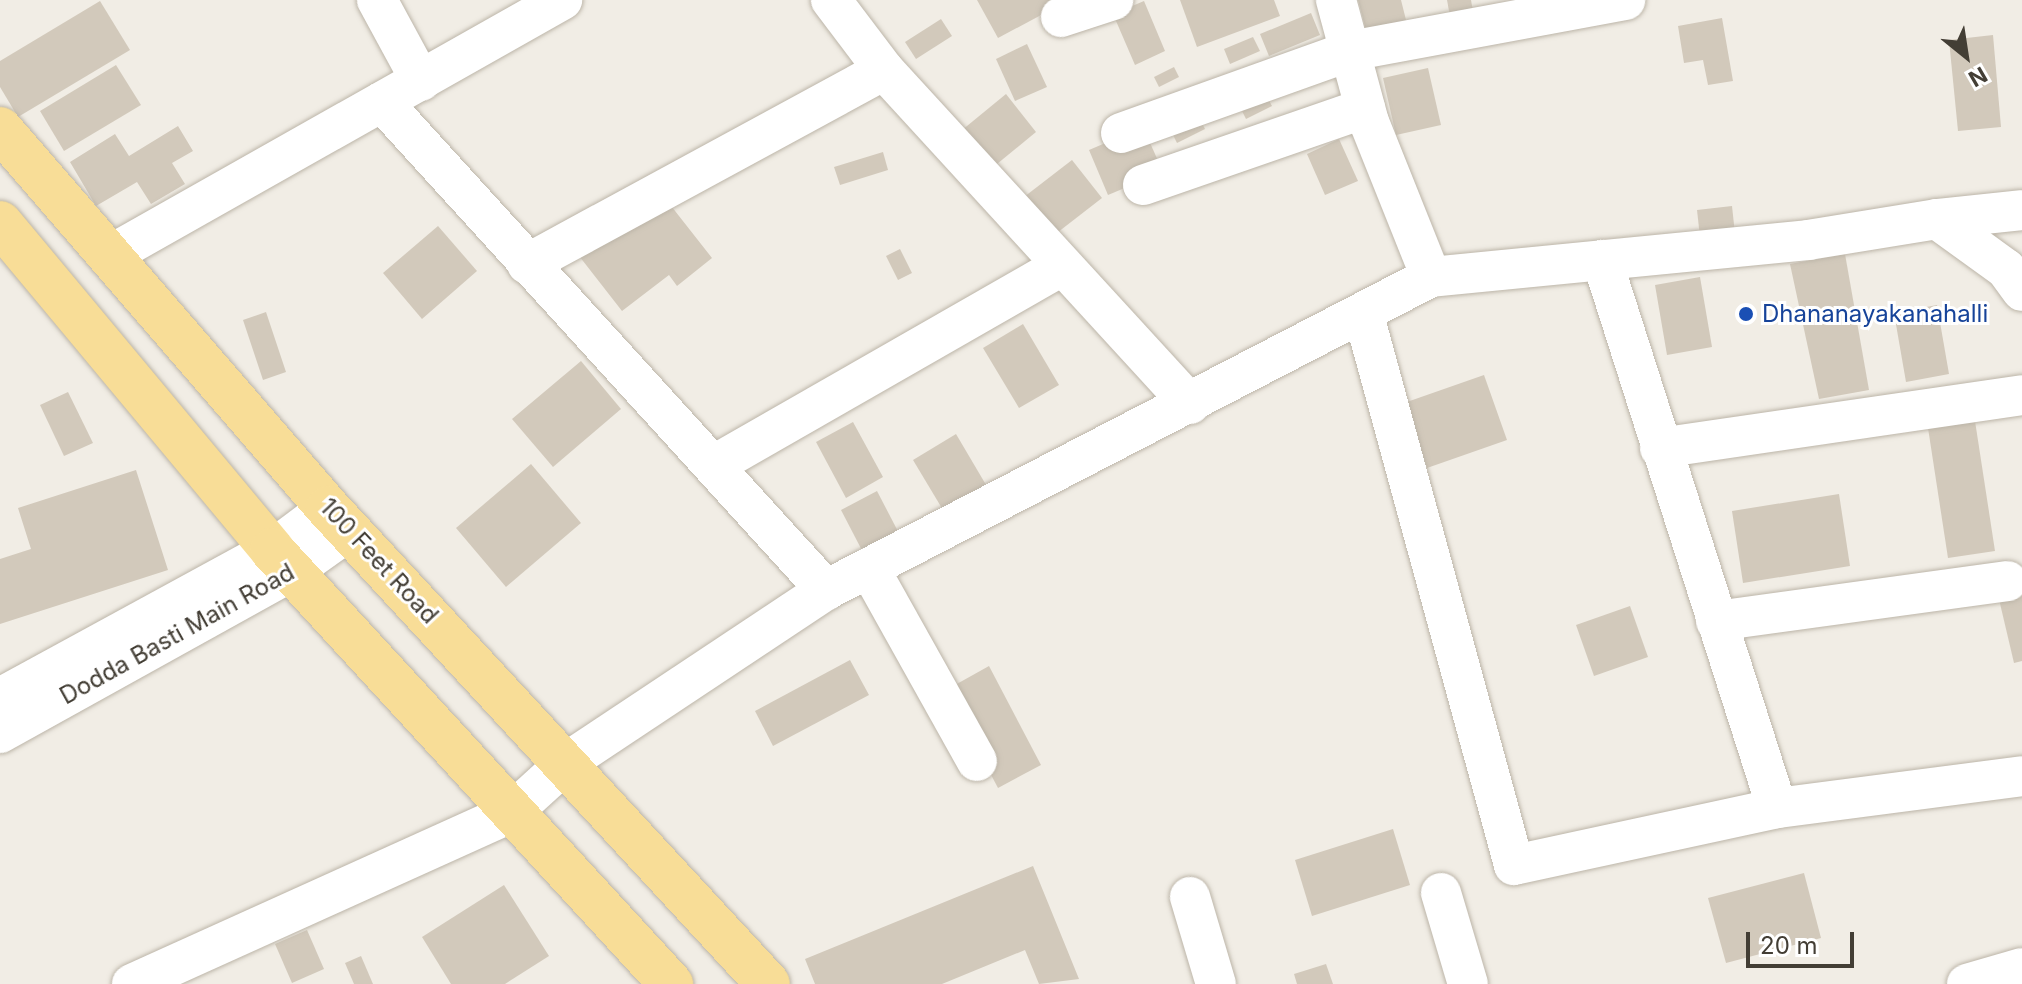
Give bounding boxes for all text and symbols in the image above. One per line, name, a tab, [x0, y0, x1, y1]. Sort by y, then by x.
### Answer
north arrow	[1926, 16, 2006, 96]
text: N	[1964, 61, 1992, 92]
place label: Dhananayakanahalli	[1762, 300, 1988, 328]
marker: Dhananayakanahalli	[1737, 305, 1755, 323]
street label: 100 Feet Road	[314, 492, 444, 630]
street label: Dodda Basti Main Road	[55, 558, 299, 710]
scale bar	[1750, 916, 1858, 966]
text: 20 m	[1760, 931, 1818, 960]

